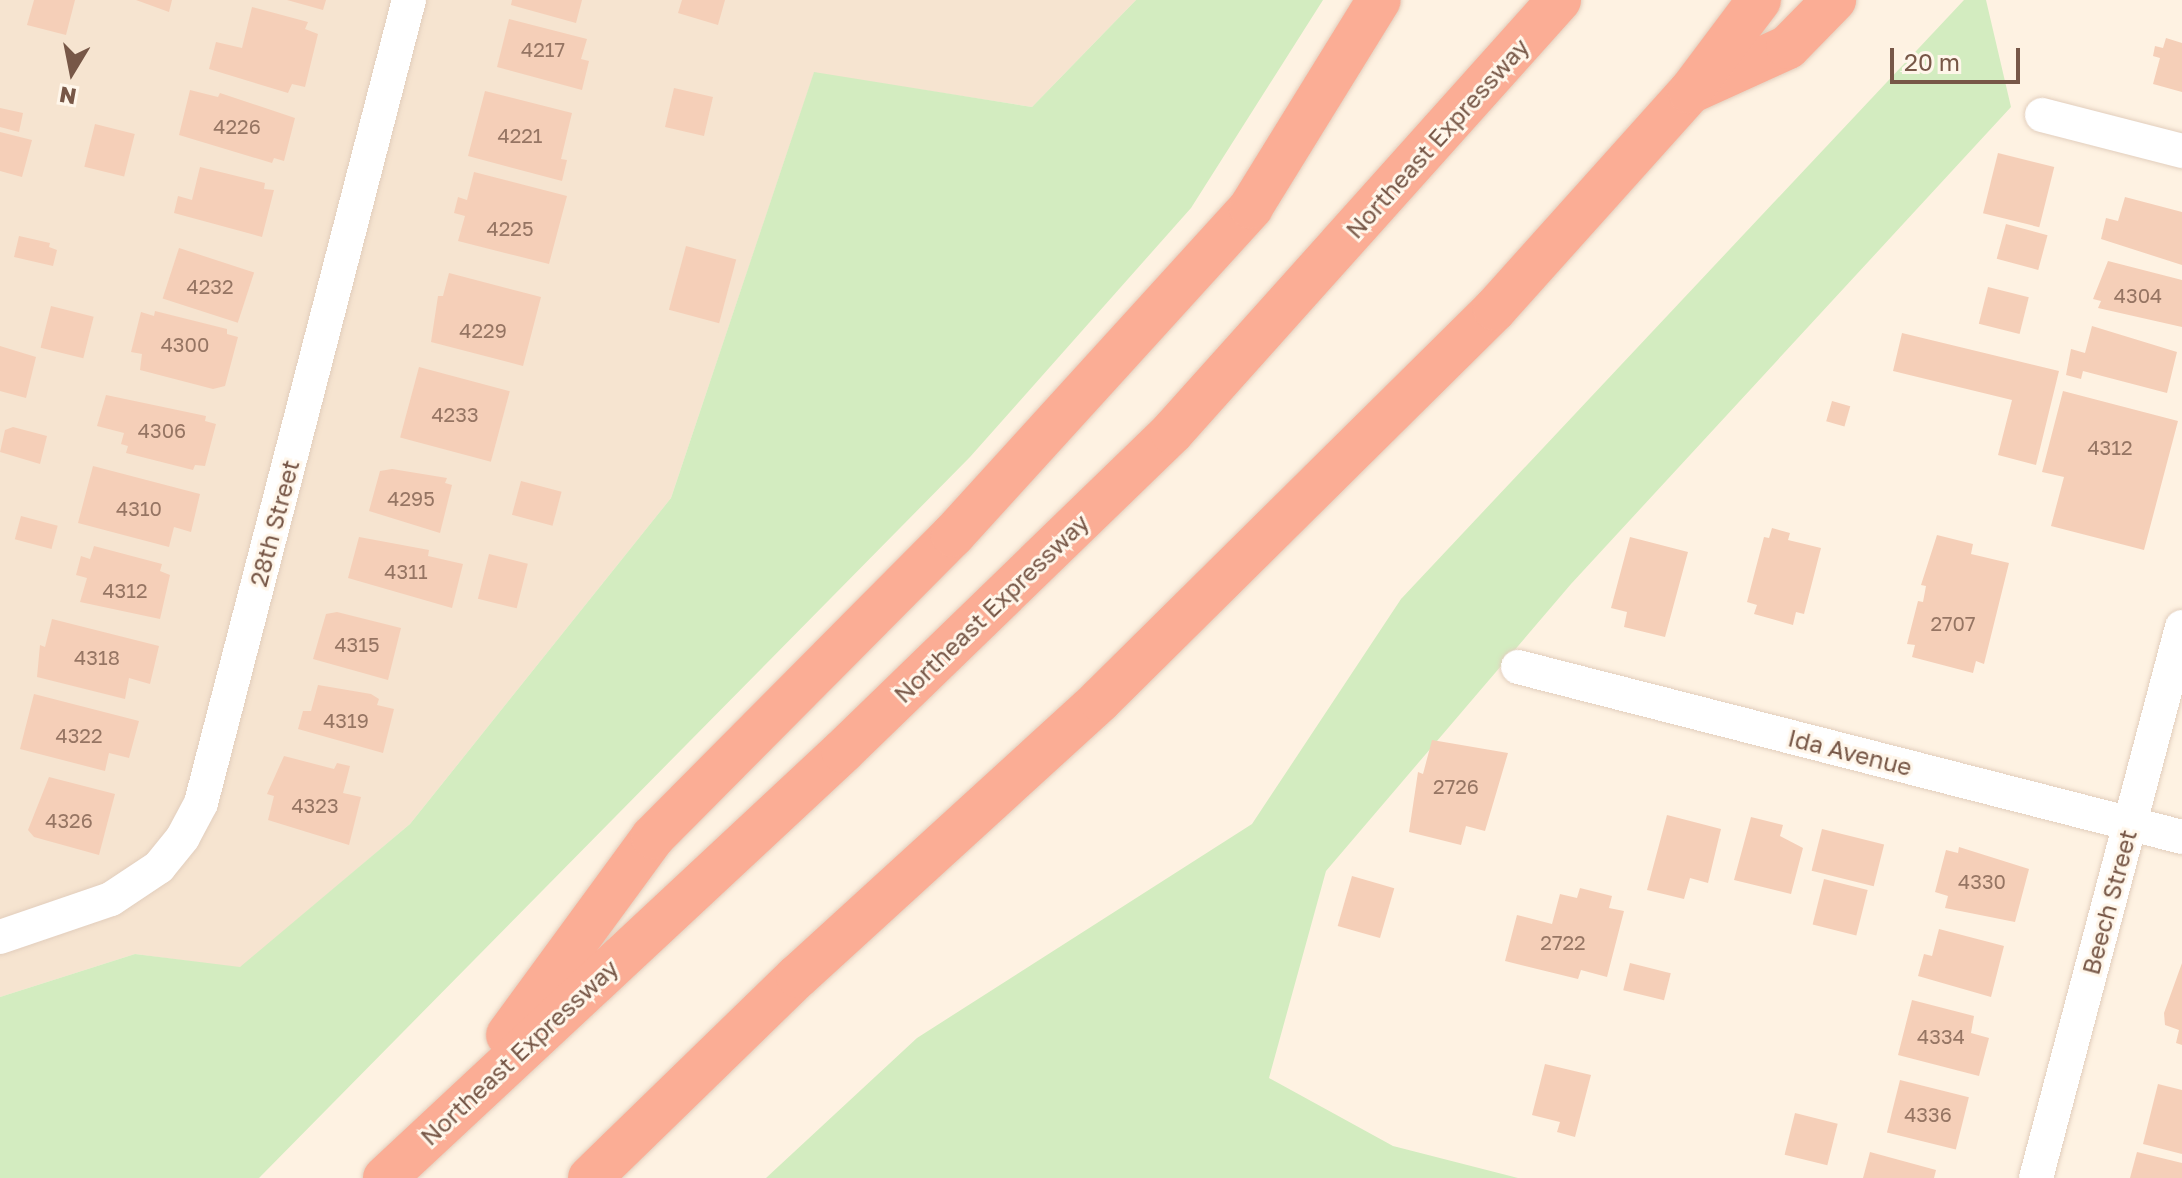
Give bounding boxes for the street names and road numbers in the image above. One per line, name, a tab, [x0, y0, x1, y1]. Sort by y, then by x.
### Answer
street label: Northeast Expressway	[1340, 32, 1534, 244]
street label: 28th Street	[243, 457, 305, 589]
street label: Northeast Expressway	[888, 508, 1094, 708]
street label: Ida Avenue	[1785, 723, 1915, 781]
street label: Beech Street	[2076, 826, 2142, 978]
street label: Northeast Expressway	[414, 953, 624, 1151]

